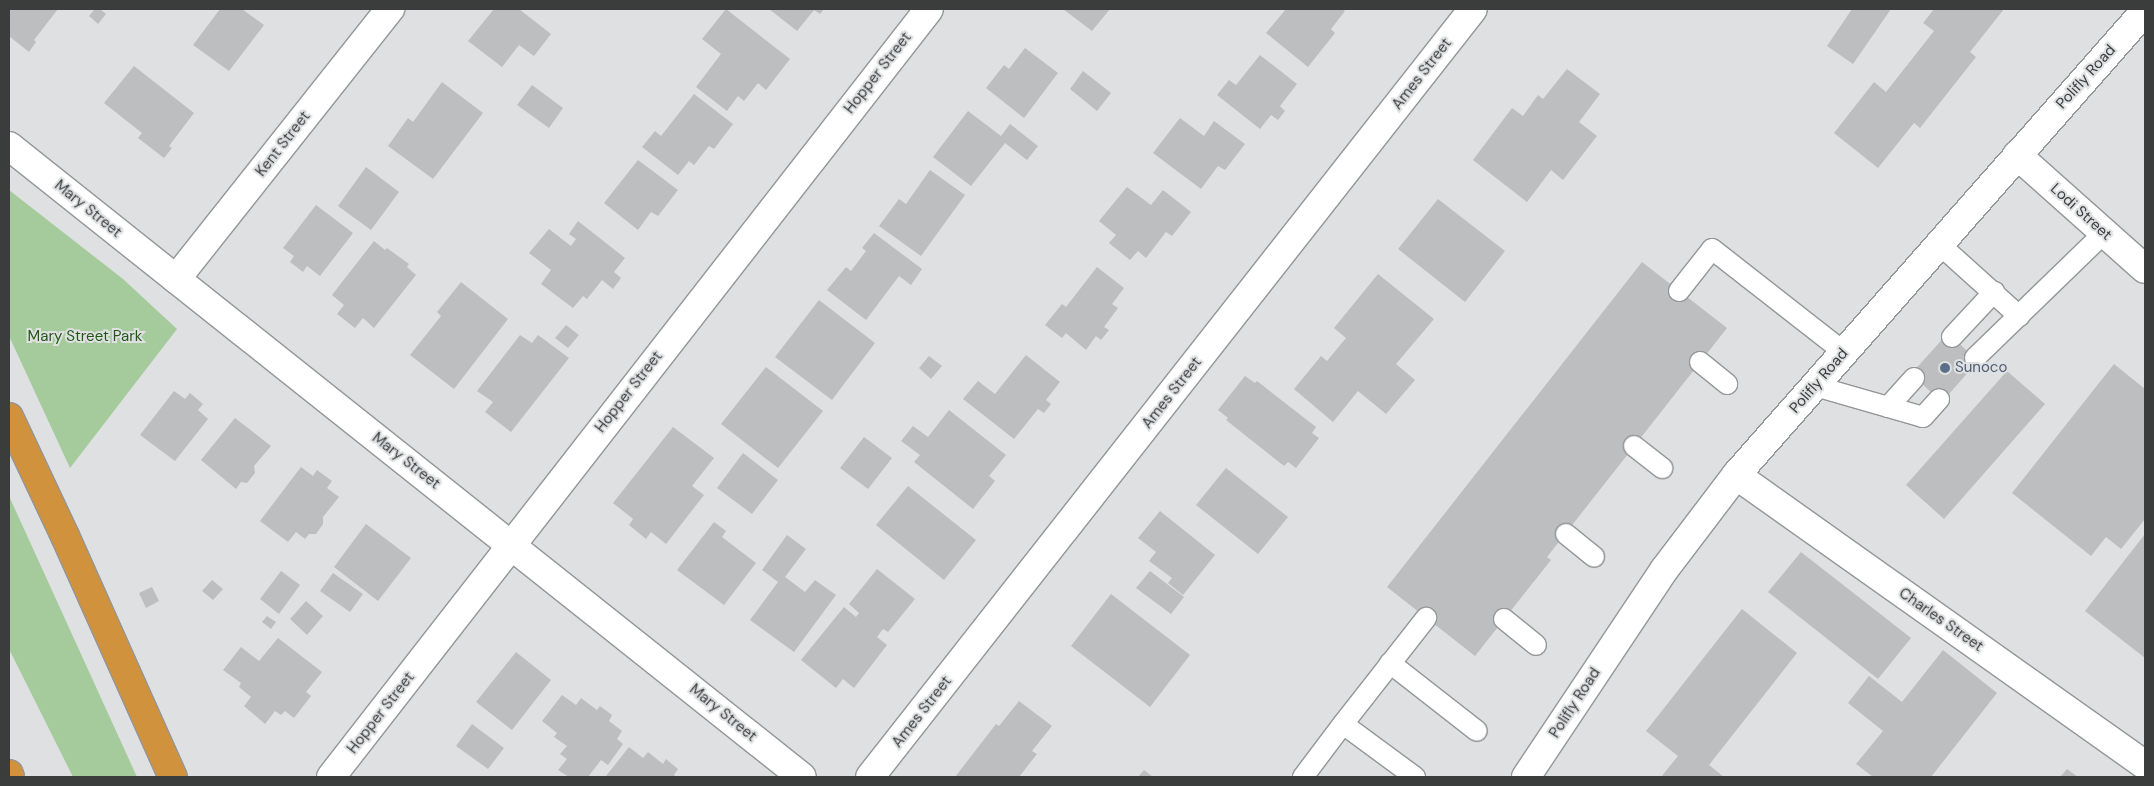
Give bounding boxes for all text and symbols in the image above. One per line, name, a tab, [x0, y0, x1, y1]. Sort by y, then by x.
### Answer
street label: Hopper Street	[841, 29, 915, 117]
street label: Ames Street	[1388, 35, 1456, 113]
street label: Polifly Road	[2053, 41, 2119, 113]
street label: Kent Street	[252, 108, 314, 180]
street label: Mary Street	[51, 176, 125, 242]
street label: Lodi Street	[2047, 180, 2115, 244]
park label: Mary Street Park	[28, 328, 142, 346]
street label: Polifly Road	[1786, 345, 1852, 417]
street label: Hopper Street	[592, 348, 666, 436]
street label: Ames Street	[1138, 354, 1206, 432]
place label: Sunoco	[1955, 359, 2007, 377]
marker: Sunoco	[1939, 362, 1951, 374]
street label: Mary Street	[368, 429, 444, 493]
street label: Charles Street	[1895, 584, 1987, 656]
street label: Polifly Road	[1546, 665, 1604, 741]
street label: Hopper Street	[344, 669, 418, 757]
street label: Ames Street	[888, 673, 956, 751]
street label: Mary Street	[686, 680, 760, 746]

